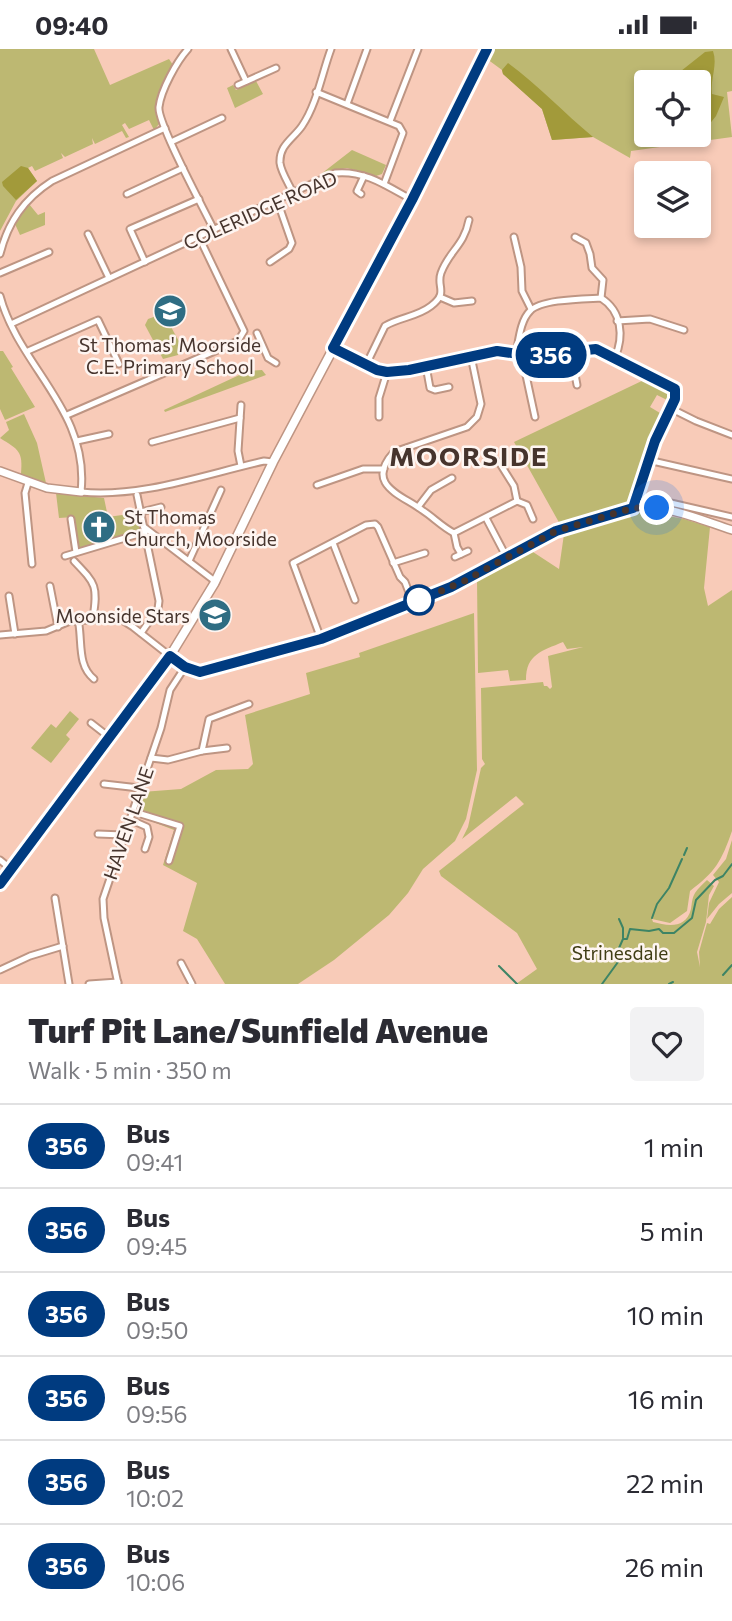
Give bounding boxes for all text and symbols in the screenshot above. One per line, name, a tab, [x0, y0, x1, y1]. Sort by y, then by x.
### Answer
text: 09:40	[35, 9, 108, 40]
map controls	[634, 70, 711, 238]
button: locate	[634, 70, 711, 147]
button: layers	[634, 161, 711, 238]
street label: COLERIDGE ROAD	[179, 166, 341, 254]
school or university icon: St Thomas' Moorside C.E. Primary School	[151, 292, 189, 330]
line badge: 356	[511, 332, 591, 378]
place label: St Thomas' Moorside C.E. Primary School	[79, 333, 261, 378]
text: 356	[530, 340, 572, 369]
district label: MOORSIDE	[389, 440, 549, 471]
your location	[639, 490, 674, 525]
place label: St Thomas Church, Moorside	[124, 505, 277, 550]
church icon: St Thomas Church, Moorside	[80, 508, 118, 546]
unlabelled marker	[404, 585, 434, 615]
school or university icon: Moonside Stars	[196, 596, 234, 634]
place label: Moonside Stars	[56, 604, 190, 627]
street label: HAVEN LANE	[98, 764, 158, 882]
park label: Strinesdale	[572, 941, 668, 964]
button: heart	[630, 1007, 704, 1081]
text: Turf Pit Lane/Sunfield Avenue	[28, 1009, 488, 1050]
text: Walk · 5 min · 350 m	[28, 1056, 232, 1084]
text: Bus	[126, 1117, 170, 1148]
text: 356	[45, 1131, 88, 1160]
text: 1 min	[644, 1131, 704, 1162]
text: 09:41	[126, 1148, 183, 1176]
text: Bus	[126, 1201, 170, 1232]
text: 356	[45, 1215, 88, 1244]
text: 5 min	[640, 1215, 704, 1246]
text: 09:45	[126, 1232, 187, 1260]
text: Bus	[126, 1285, 170, 1316]
text: 356	[45, 1299, 88, 1328]
text: 10 min	[627, 1299, 704, 1330]
text: 09:50	[126, 1316, 189, 1344]
text: Bus	[126, 1369, 170, 1400]
text: 356	[45, 1383, 88, 1412]
text: 16 min	[628, 1383, 704, 1414]
text: 09:56	[126, 1400, 188, 1428]
text: Bus	[126, 1453, 170, 1484]
text: 356	[45, 1467, 88, 1496]
text: 22 min	[626, 1467, 704, 1498]
text: 10:02	[126, 1484, 184, 1512]
text: Bus	[126, 1537, 170, 1568]
text: 356	[45, 1551, 88, 1580]
text: 26 min	[625, 1551, 704, 1582]
text: 10:06	[126, 1568, 185, 1596]

